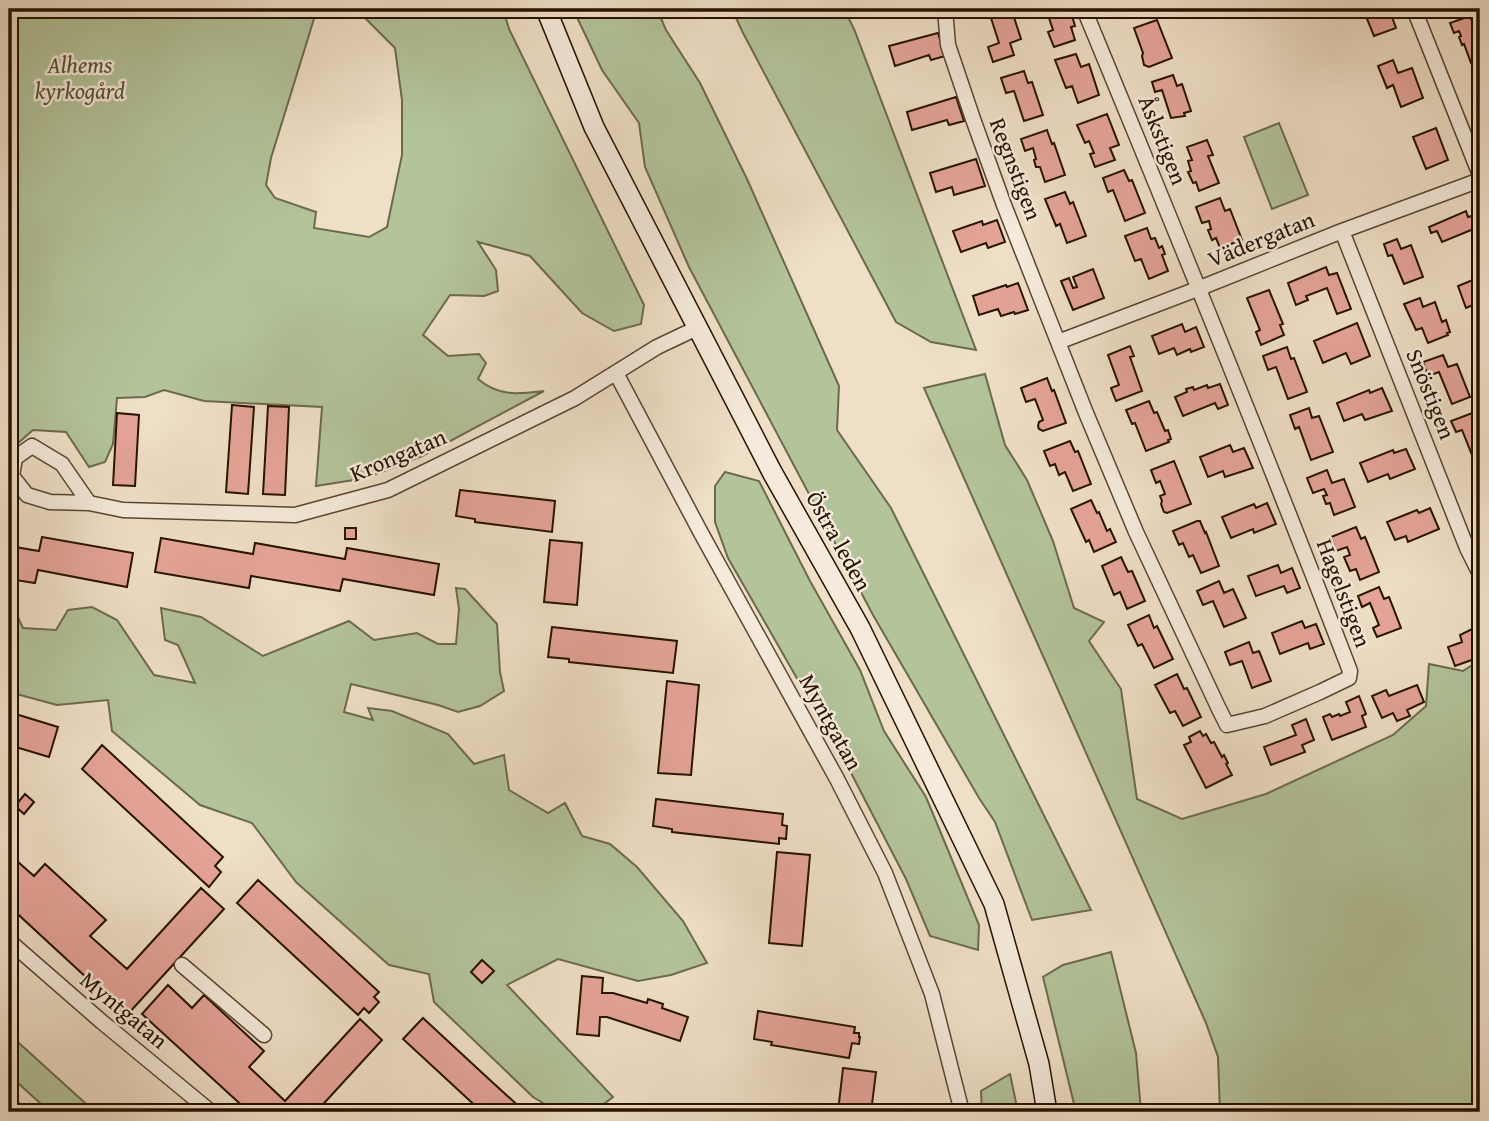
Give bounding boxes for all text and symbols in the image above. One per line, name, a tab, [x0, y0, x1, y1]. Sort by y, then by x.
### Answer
park label: Alhems kyrkogård	[35, 48, 125, 107]
street label: Åskstigen	[1131, 90, 1196, 189]
street label: Regnstigen	[982, 113, 1051, 225]
street label: Vädergatan	[1202, 202, 1319, 275]
street label: Snöstigen	[1398, 344, 1465, 444]
street label: Krongatan	[345, 419, 451, 490]
street label: Östra leden	[798, 485, 880, 597]
street label: Hagelstigen	[1309, 534, 1380, 652]
street label: Myntgatan	[791, 668, 871, 776]
street label: Myntgatan	[73, 963, 175, 1056]

